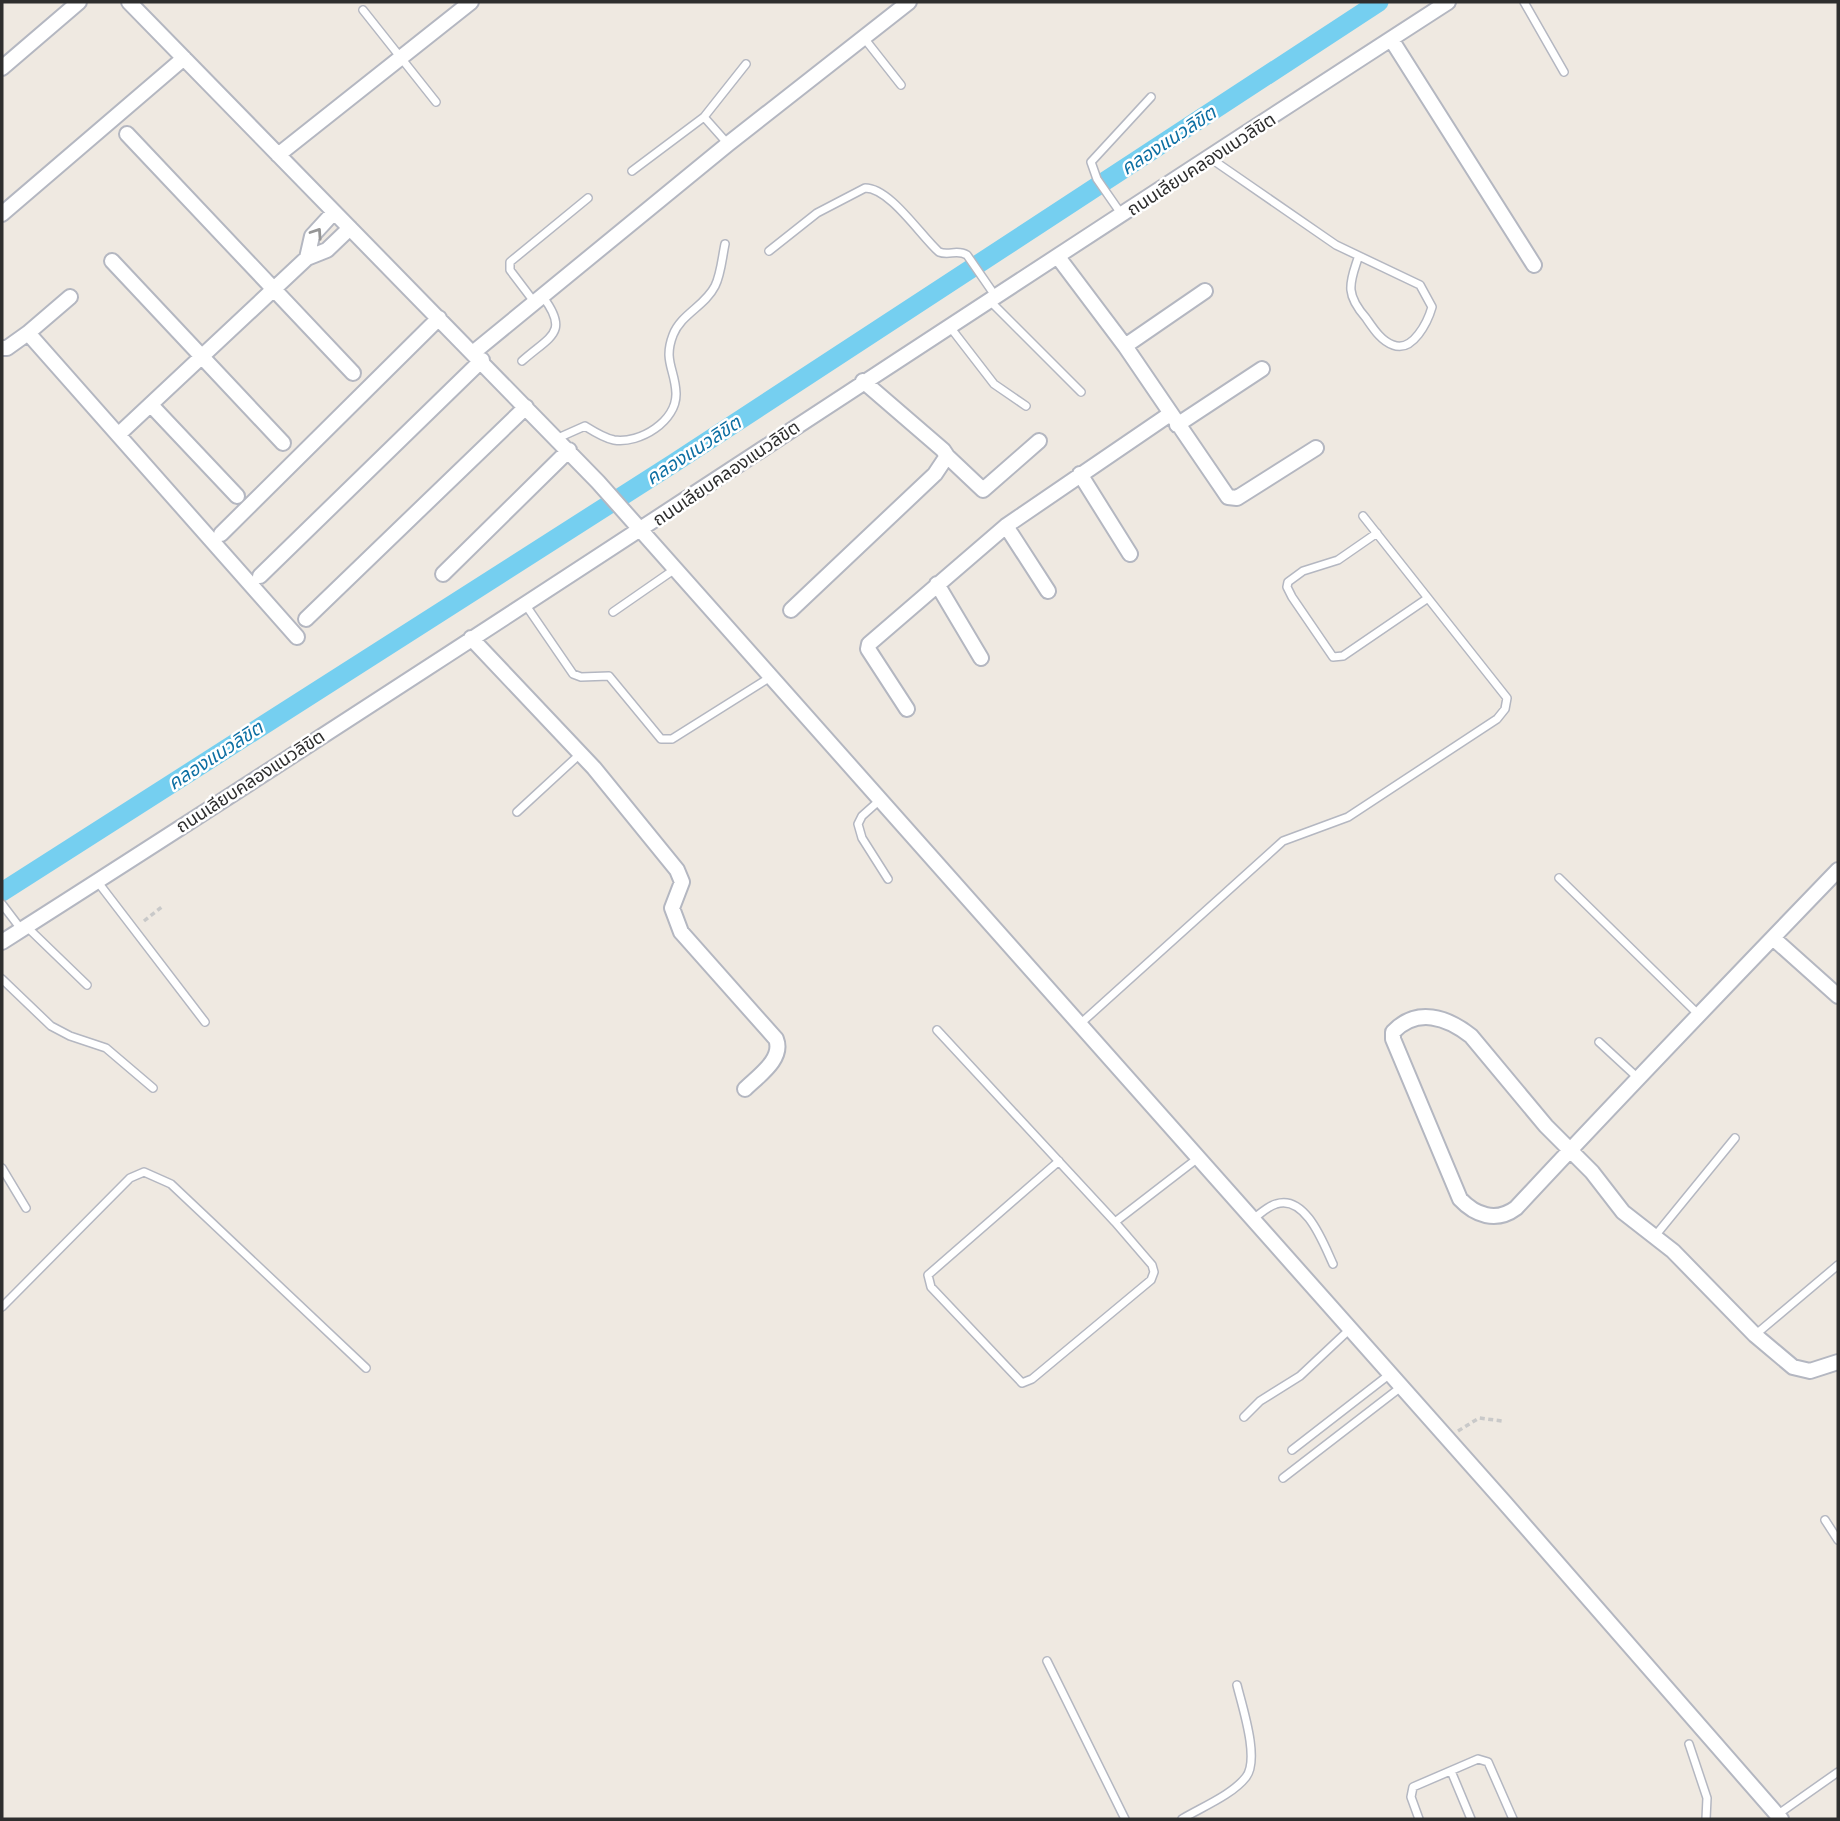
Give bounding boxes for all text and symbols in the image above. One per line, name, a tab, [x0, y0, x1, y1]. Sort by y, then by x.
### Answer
water label: คลองแนวลิขิต	[1116, 100, 1221, 180]
street label: ถนนเลียบคลองแนวลิขิต	[1122, 107, 1280, 221]
one-way arrow	[309, 228, 321, 241]
water label: คลองแนวลิขิต	[641, 410, 746, 490]
street label: ถนนเลียบคลองแนวลิขิต	[648, 415, 804, 531]
water label: คลองแนวลิขิต	[163, 715, 268, 795]
street label: ถนนเลียบคลองแนวลิขิต	[171, 724, 329, 838]

